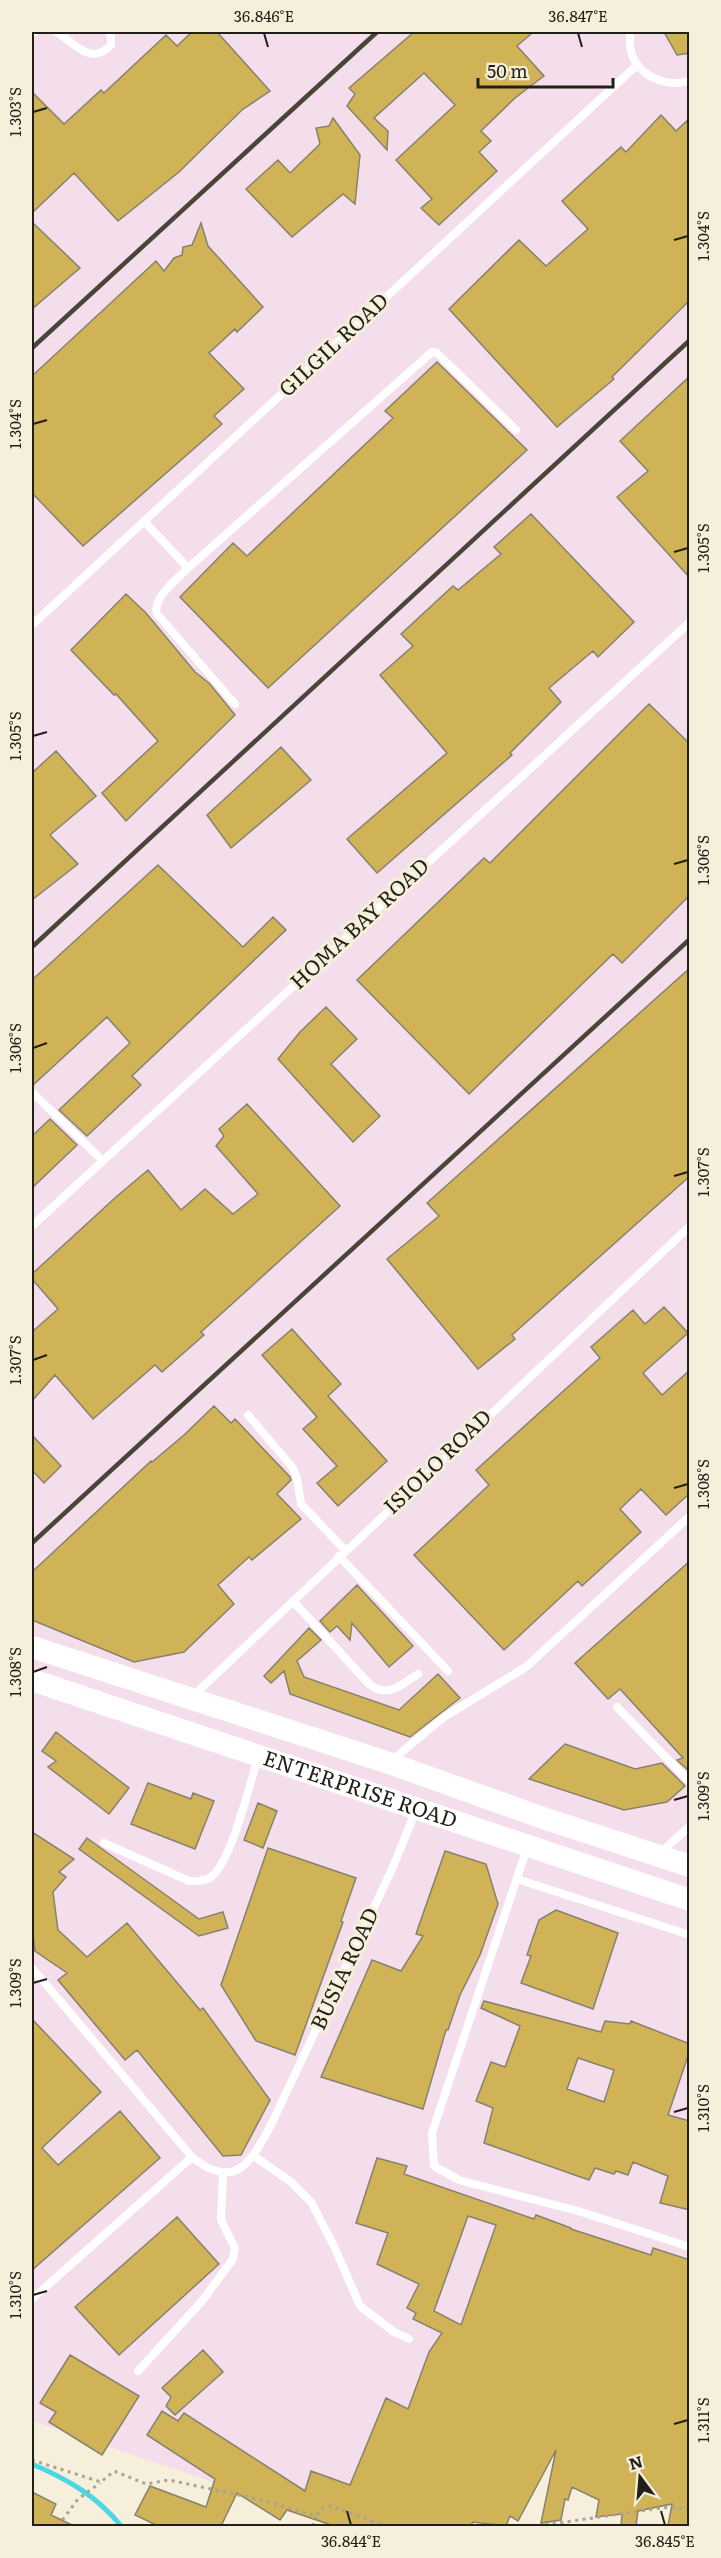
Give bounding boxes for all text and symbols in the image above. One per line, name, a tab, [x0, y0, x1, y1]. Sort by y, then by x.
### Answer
text: 36.846°E	[234, 4, 294, 27]
text: 36.847°E	[548, 4, 608, 27]
scale bar	[478, 51, 613, 89]
text: 50 m	[487, 57, 528, 84]
text: 1.303°S	[3, 87, 26, 137]
text: 1.304°S	[691, 211, 714, 261]
street label: GILGIL ROAD	[270, 284, 394, 402]
text: 1.304°S	[3, 399, 26, 449]
text: 1.305°S	[691, 523, 714, 573]
text: 1.305°S	[3, 711, 26, 761]
text: 1.306°S	[691, 835, 714, 885]
street label: HOMA BAY ROAD	[282, 849, 435, 995]
text: 1.306°S	[3, 1023, 26, 1073]
text: 1.307°S	[691, 1147, 714, 1197]
text: 1.307°S	[3, 1335, 26, 1385]
street label: ISIOLO ROAD	[375, 1400, 497, 1520]
text: 1.308°S	[691, 1459, 714, 1509]
text: 1.308°S	[3, 1647, 26, 1697]
street label: ENTERPRISE ROAD	[260, 1741, 462, 1834]
text: 1.309°S	[691, 1771, 714, 1821]
street label: BUSIA ROAD	[301, 1902, 385, 2034]
text: 1.309°S	[3, 1958, 26, 2008]
text: 1.310°S	[691, 2084, 714, 2132]
text: 1.310°S	[3, 2271, 26, 2319]
text: 1.311°S	[691, 2397, 714, 2443]
north arrow	[610, 2447, 670, 2507]
text: N	[626, 2448, 645, 2475]
text: 36.844°E	[321, 2529, 381, 2552]
text: 36.845°E	[635, 2529, 695, 2552]

